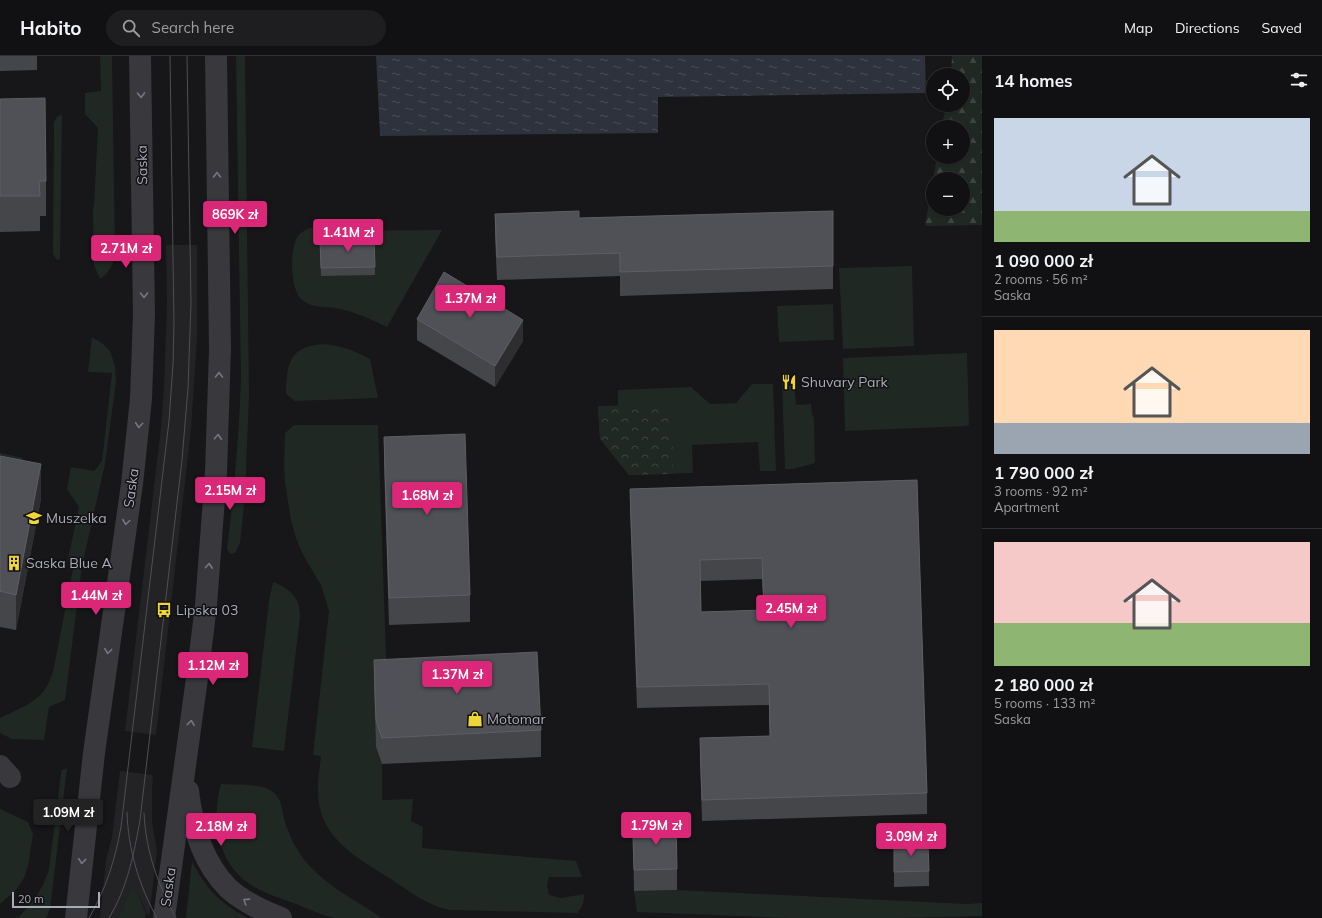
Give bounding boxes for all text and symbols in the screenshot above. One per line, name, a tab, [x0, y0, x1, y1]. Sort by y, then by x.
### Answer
search box	[106, 10, 386, 46]
text: Habito	[20, 16, 82, 40]
icon: search	[120, 17, 142, 39]
text: Search here	[152, 18, 234, 37]
text: Map	[1124, 19, 1153, 37]
text: Directions	[1175, 19, 1240, 37]
text: Saved	[1262, 19, 1302, 37]
map controls	[926, 68, 970, 216]
button: locate	[926, 68, 970, 112]
icon: filters	[1288, 69, 1310, 91]
text: 14 homes	[994, 70, 1073, 91]
one-way arrow	[137, 92, 145, 98]
button: +	[926, 120, 970, 164]
icon: home	[1116, 144, 1188, 216]
street label: Saska	[133, 145, 151, 185]
one-way arrow	[213, 172, 221, 178]
button: −	[926, 172, 970, 216]
pin: 869K zł	[198, 201, 272, 235]
text: 869K zł	[212, 206, 258, 222]
pin: 1.41M zł	[307, 219, 389, 253]
text: 1.41M zł	[322, 224, 374, 240]
pin: 2.71M zł	[85, 235, 167, 269]
text: 2.71M zł	[100, 240, 152, 256]
text: 1 090 000 zł	[994, 250, 1093, 271]
text: 2 rooms · 56 m²	[994, 271, 1088, 287]
pin: 1.37M zł	[429, 285, 511, 319]
text: Saska	[994, 287, 1031, 303]
text: 1.37M zł	[444, 290, 496, 306]
one-way arrow	[140, 292, 148, 298]
icon: home	[1116, 356, 1188, 428]
one-way arrow	[215, 372, 223, 378]
restaurant icon: Shuvary Park	[780, 373, 798, 391]
place label: Shuvary Park	[801, 373, 889, 391]
one-way arrow	[134, 422, 143, 428]
one-way arrow	[213, 434, 222, 440]
text: 1 790 000 zł	[994, 462, 1093, 483]
street label: Saska	[119, 467, 143, 509]
pin: 2.15M zł	[189, 477, 271, 511]
text: 2.15M zł	[204, 482, 256, 498]
pin: 1.68M zł	[386, 482, 468, 516]
text: 3 rooms · 92 m²	[994, 483, 1088, 499]
text: 1.68M zł	[401, 487, 453, 503]
text: Apartment	[994, 499, 1059, 515]
school or university icon: Muszelka	[25, 509, 43, 527]
place label: Muszelka	[46, 509, 107, 527]
one-way arrow	[122, 519, 131, 526]
building icon: Saska Blue A	[5, 554, 23, 572]
place label: Saska Blue A	[26, 554, 112, 572]
one-way arrow	[204, 563, 213, 569]
icon: home	[1116, 568, 1188, 640]
pin: 1.44M zł	[55, 582, 137, 616]
text: 1.44M zł	[70, 587, 122, 603]
pin: 2.45M zł	[750, 595, 832, 629]
text: 2.45M zł	[765, 600, 817, 616]
bus stop icon: Lipska 03	[155, 601, 173, 619]
place label: Lipska 03	[176, 601, 238, 619]
one-way arrow	[104, 648, 113, 654]
pin: 1.12M zł	[172, 652, 254, 686]
text: 1.12M zł	[187, 657, 239, 673]
pin: 1.37M zł	[416, 661, 498, 695]
text: 1.37M zł	[431, 666, 483, 682]
text: 2 180 000 zł	[994, 674, 1093, 695]
text: 5 rooms · 133 m²	[994, 695, 1095, 711]
shop icon: Motomar	[466, 710, 484, 728]
place label: Motomar	[487, 710, 546, 728]
text: Saska	[994, 711, 1031, 727]
one-way arrow	[186, 720, 195, 726]
pin: 1.09M zł	[27, 799, 109, 833]
text: 1.09M zł	[42, 804, 94, 820]
pin: 1.79M zł	[615, 812, 697, 846]
pin: 2.18M zł	[180, 813, 262, 847]
text: 1.79M zł	[630, 817, 682, 833]
text: 2.18M zł	[195, 818, 247, 834]
pin: 3.09M zł	[870, 823, 952, 857]
text: 3.09M zł	[885, 828, 937, 844]
one-way arrow	[78, 858, 87, 864]
street label: Saska	[156, 866, 180, 908]
scale bar	[12, 890, 100, 909]
text: 20 m	[18, 892, 44, 906]
one-way arrow	[244, 899, 251, 906]

